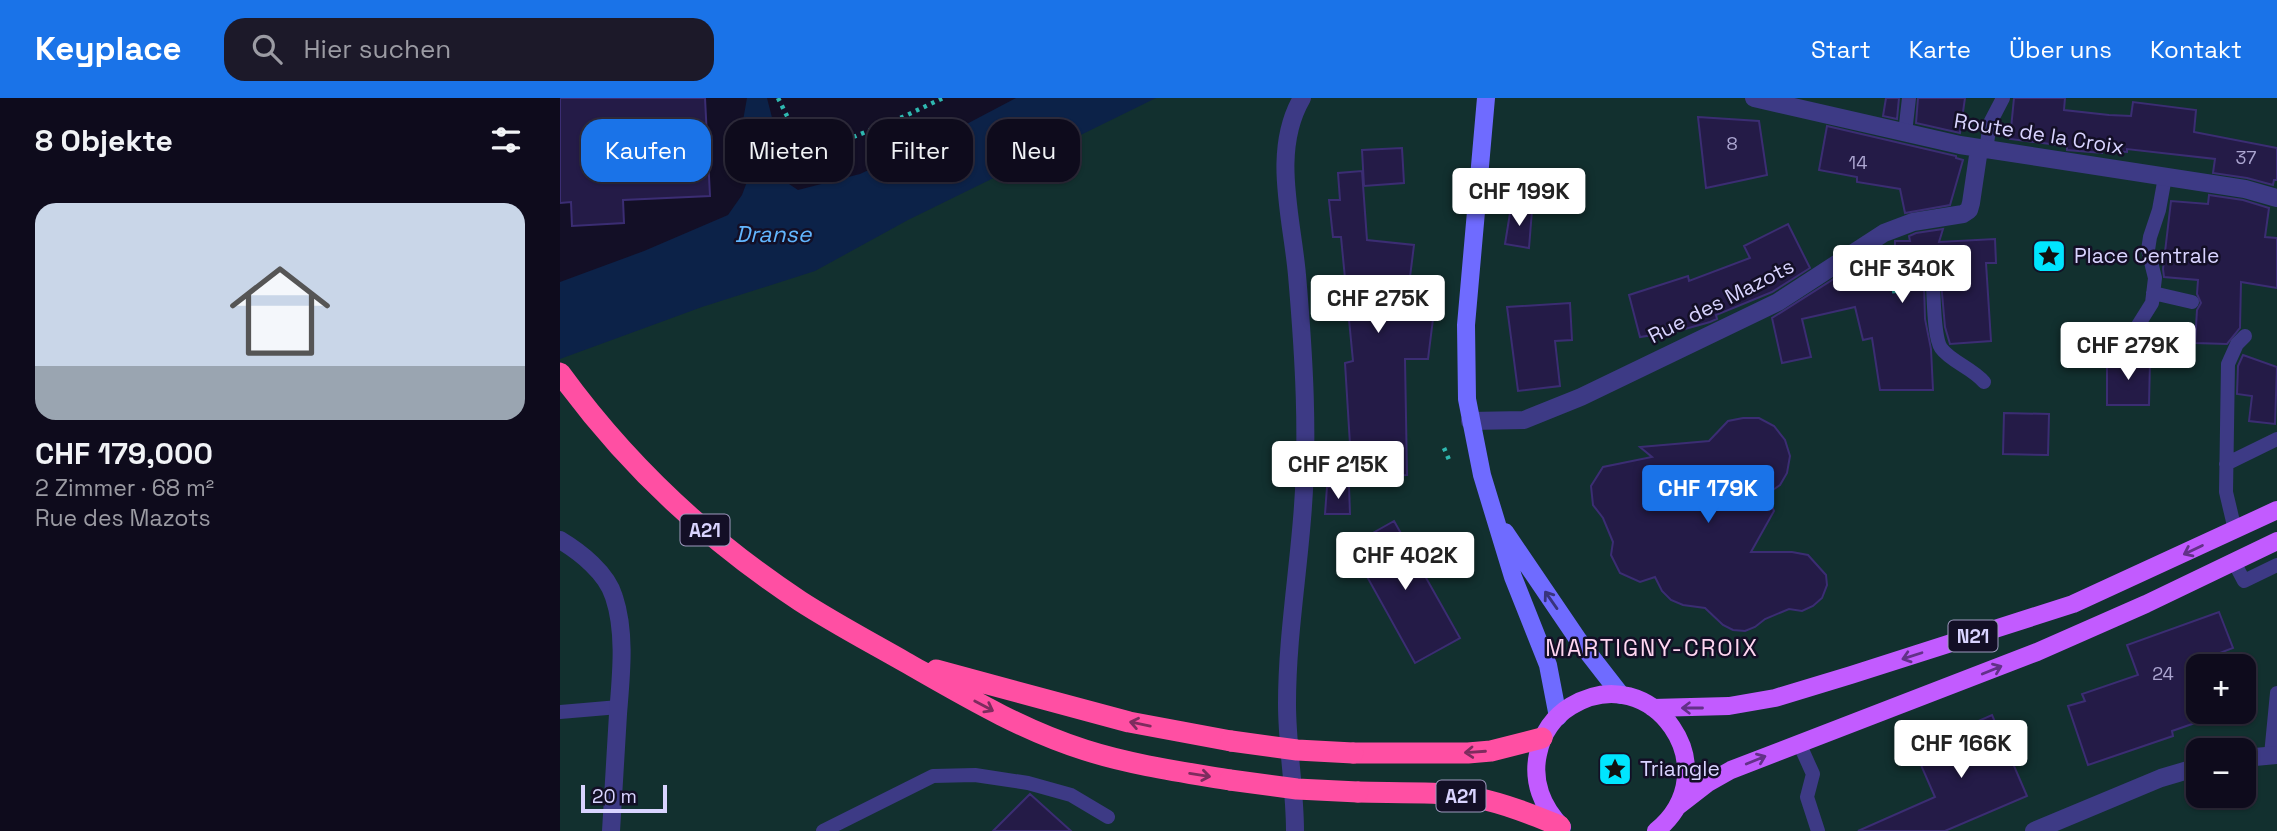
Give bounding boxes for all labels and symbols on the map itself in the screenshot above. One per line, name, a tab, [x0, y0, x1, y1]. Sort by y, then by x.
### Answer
street label: Route de la Croix	[1952, 107, 2126, 160]
house number: 8	[1726, 132, 1738, 155]
house number: 37	[2235, 146, 2257, 169]
house number: 14	[1849, 151, 1867, 174]
pin: CHF 199K	[1447, 169, 1591, 228]
water label: Dranse	[735, 219, 813, 249]
place icon: Place Centrale	[2030, 237, 2068, 275]
place label: Place Centrale	[2074, 242, 2219, 269]
pin: CHF 340K	[1830, 246, 1974, 305]
street label: Rue des Mazots	[1643, 252, 1798, 349]
pin: CHF 275K	[1306, 275, 1450, 335]
pin: CHF 279K	[2056, 322, 2200, 382]
pin: CHF 215K	[1266, 442, 1410, 501]
pin: CHF 179K	[1636, 466, 1780, 525]
road number: A21	[680, 514, 730, 546]
pin: CHF 402K	[1333, 532, 1477, 592]
one-way arrow	[2183, 543, 2204, 557]
one-way arrow	[1544, 591, 1558, 610]
road number: N21	[1948, 621, 1998, 652]
district label: MARTIGNY-CROIX	[1545, 633, 1759, 663]
one-way arrow	[1902, 650, 1924, 663]
house number: 24	[2152, 662, 2174, 685]
one-way arrow	[1980, 663, 2002, 676]
one-way arrow	[973, 700, 994, 713]
one-way arrow	[1681, 701, 1704, 715]
one-way arrow	[1129, 717, 1152, 731]
pin: CHF 166K	[1889, 720, 2033, 780]
one-way arrow	[1464, 746, 1487, 759]
place icon: Triangle	[1596, 750, 1634, 788]
one-way arrow	[1745, 752, 1766, 765]
place label: Triangle	[1640, 755, 1720, 782]
one-way arrow	[1188, 769, 1211, 782]
road number: A21	[1436, 780, 1486, 811]
scale bar	[581, 782, 667, 814]

